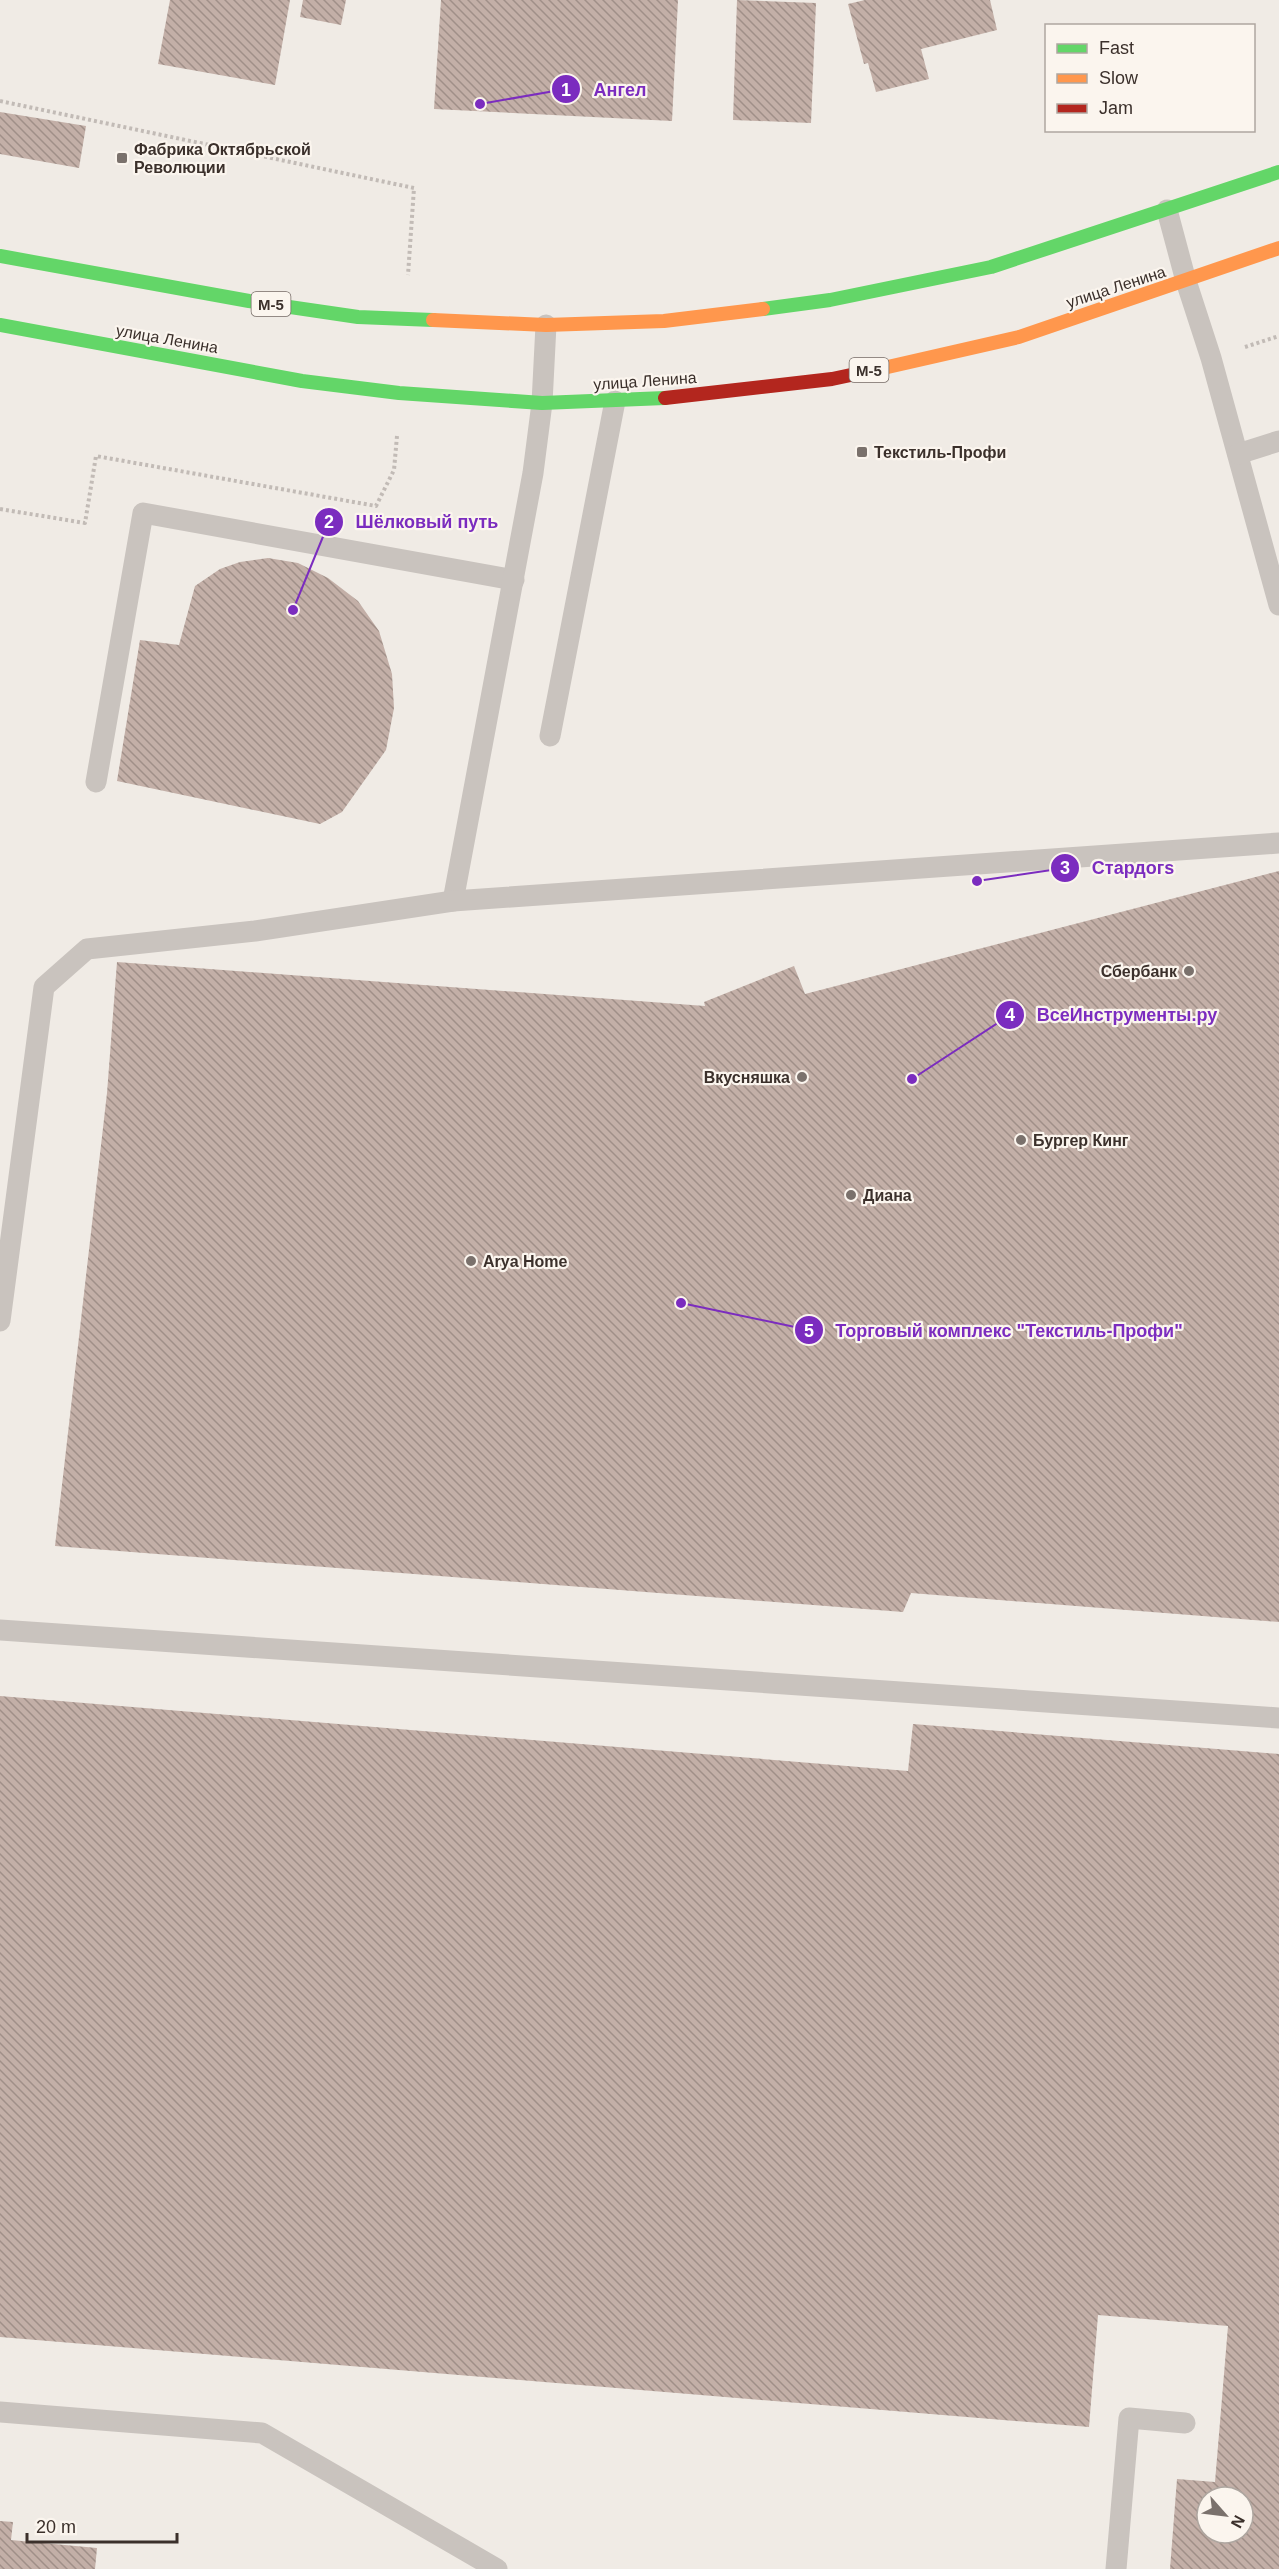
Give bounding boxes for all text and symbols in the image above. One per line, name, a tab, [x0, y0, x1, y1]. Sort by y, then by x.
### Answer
legend	[1045, 24, 1255, 132]
text: Fast	[1099, 38, 1134, 58]
text: Slow	[1099, 68, 1139, 88]
callout: Ангел	[551, 71, 658, 107]
text: 1	[561, 80, 571, 100]
text: Ангел	[594, 80, 646, 100]
text: Jam	[1099, 98, 1133, 118]
place label: Фабрика Октябрьской Революции	[134, 141, 311, 176]
marker: Фабрика Октябрьской Революции	[115, 151, 129, 165]
street label: улица Ленина	[1064, 263, 1168, 311]
road number: М-5	[252, 292, 290, 316]
street label: улица Ленина	[115, 322, 219, 356]
road number: М-5	[850, 358, 888, 382]
street label: улица Ленина	[593, 369, 697, 393]
place label: Текстиль-Профи	[874, 444, 1006, 461]
marker: Текстиль-Профи	[855, 445, 869, 459]
callout: Шёлковый путь	[314, 504, 511, 540]
text: 2	[324, 512, 334, 532]
text: Шёлковый путь	[356, 512, 498, 532]
callout: Стардогs	[1050, 850, 1186, 886]
text: 3	[1060, 858, 1070, 878]
text: Стардогs	[1092, 858, 1174, 878]
place label: Сбербанк	[1101, 963, 1178, 980]
marker: Сбербанк	[1182, 964, 1196, 978]
callout: ВсеИнструменты.ру	[995, 997, 1229, 1033]
text: 4	[1005, 1005, 1015, 1025]
text: ВсеИнструменты.ру	[1037, 1005, 1217, 1025]
place label: Вкусняшка	[704, 1069, 790, 1086]
marker: Вкусняшка	[795, 1070, 809, 1084]
place label: Бургер Кинг	[1033, 1132, 1129, 1149]
marker: Бургер Кинг	[1014, 1133, 1028, 1147]
place label: Диана	[863, 1187, 912, 1204]
marker: Диана	[844, 1188, 858, 1202]
place label: Arya Home	[483, 1253, 568, 1270]
marker: Arya Home	[464, 1254, 478, 1268]
callout: Торговый комплекс "Текстиль-Профи"	[794, 1312, 1195, 1348]
text: 5	[804, 1321, 814, 1341]
text: Торговый комплекс "Текстиль-Профи"	[835, 1321, 1183, 1341]
north arrow	[1195, 2485, 1255, 2545]
scale bar	[27, 2506, 177, 2544]
text: N	[1228, 2513, 1248, 2531]
text: 20 m	[36, 2517, 76, 2537]

